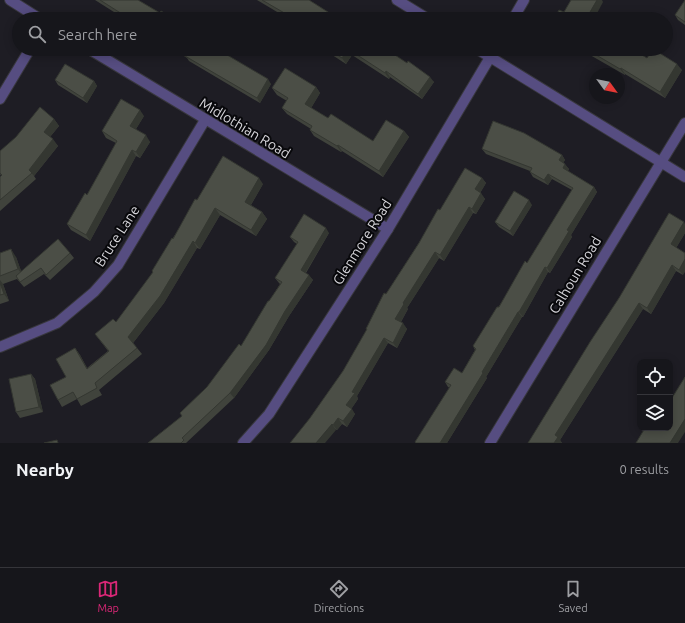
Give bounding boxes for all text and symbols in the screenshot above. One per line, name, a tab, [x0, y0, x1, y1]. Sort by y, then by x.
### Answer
search box	[12, 12, 673, 56]
icon: search	[26, 23, 48, 45]
text: Search here	[58, 26, 137, 43]
north arrow	[589, 68, 625, 104]
street label: Midlothian Road	[197, 95, 293, 161]
street label: Glenmore Road	[329, 196, 395, 288]
street label: Bruce Lane	[91, 202, 143, 270]
street label: Calhoun Road	[546, 234, 604, 316]
map controls	[637, 359, 673, 431]
button: locate	[637, 359, 673, 395]
button: layers	[637, 395, 673, 431]
text: Nearby	[16, 460, 74, 479]
text: 0 results	[619, 462, 669, 476]
tab: Map	[97, 578, 119, 614]
tab: Directions	[314, 578, 364, 614]
tab: Saved	[558, 578, 588, 614]

